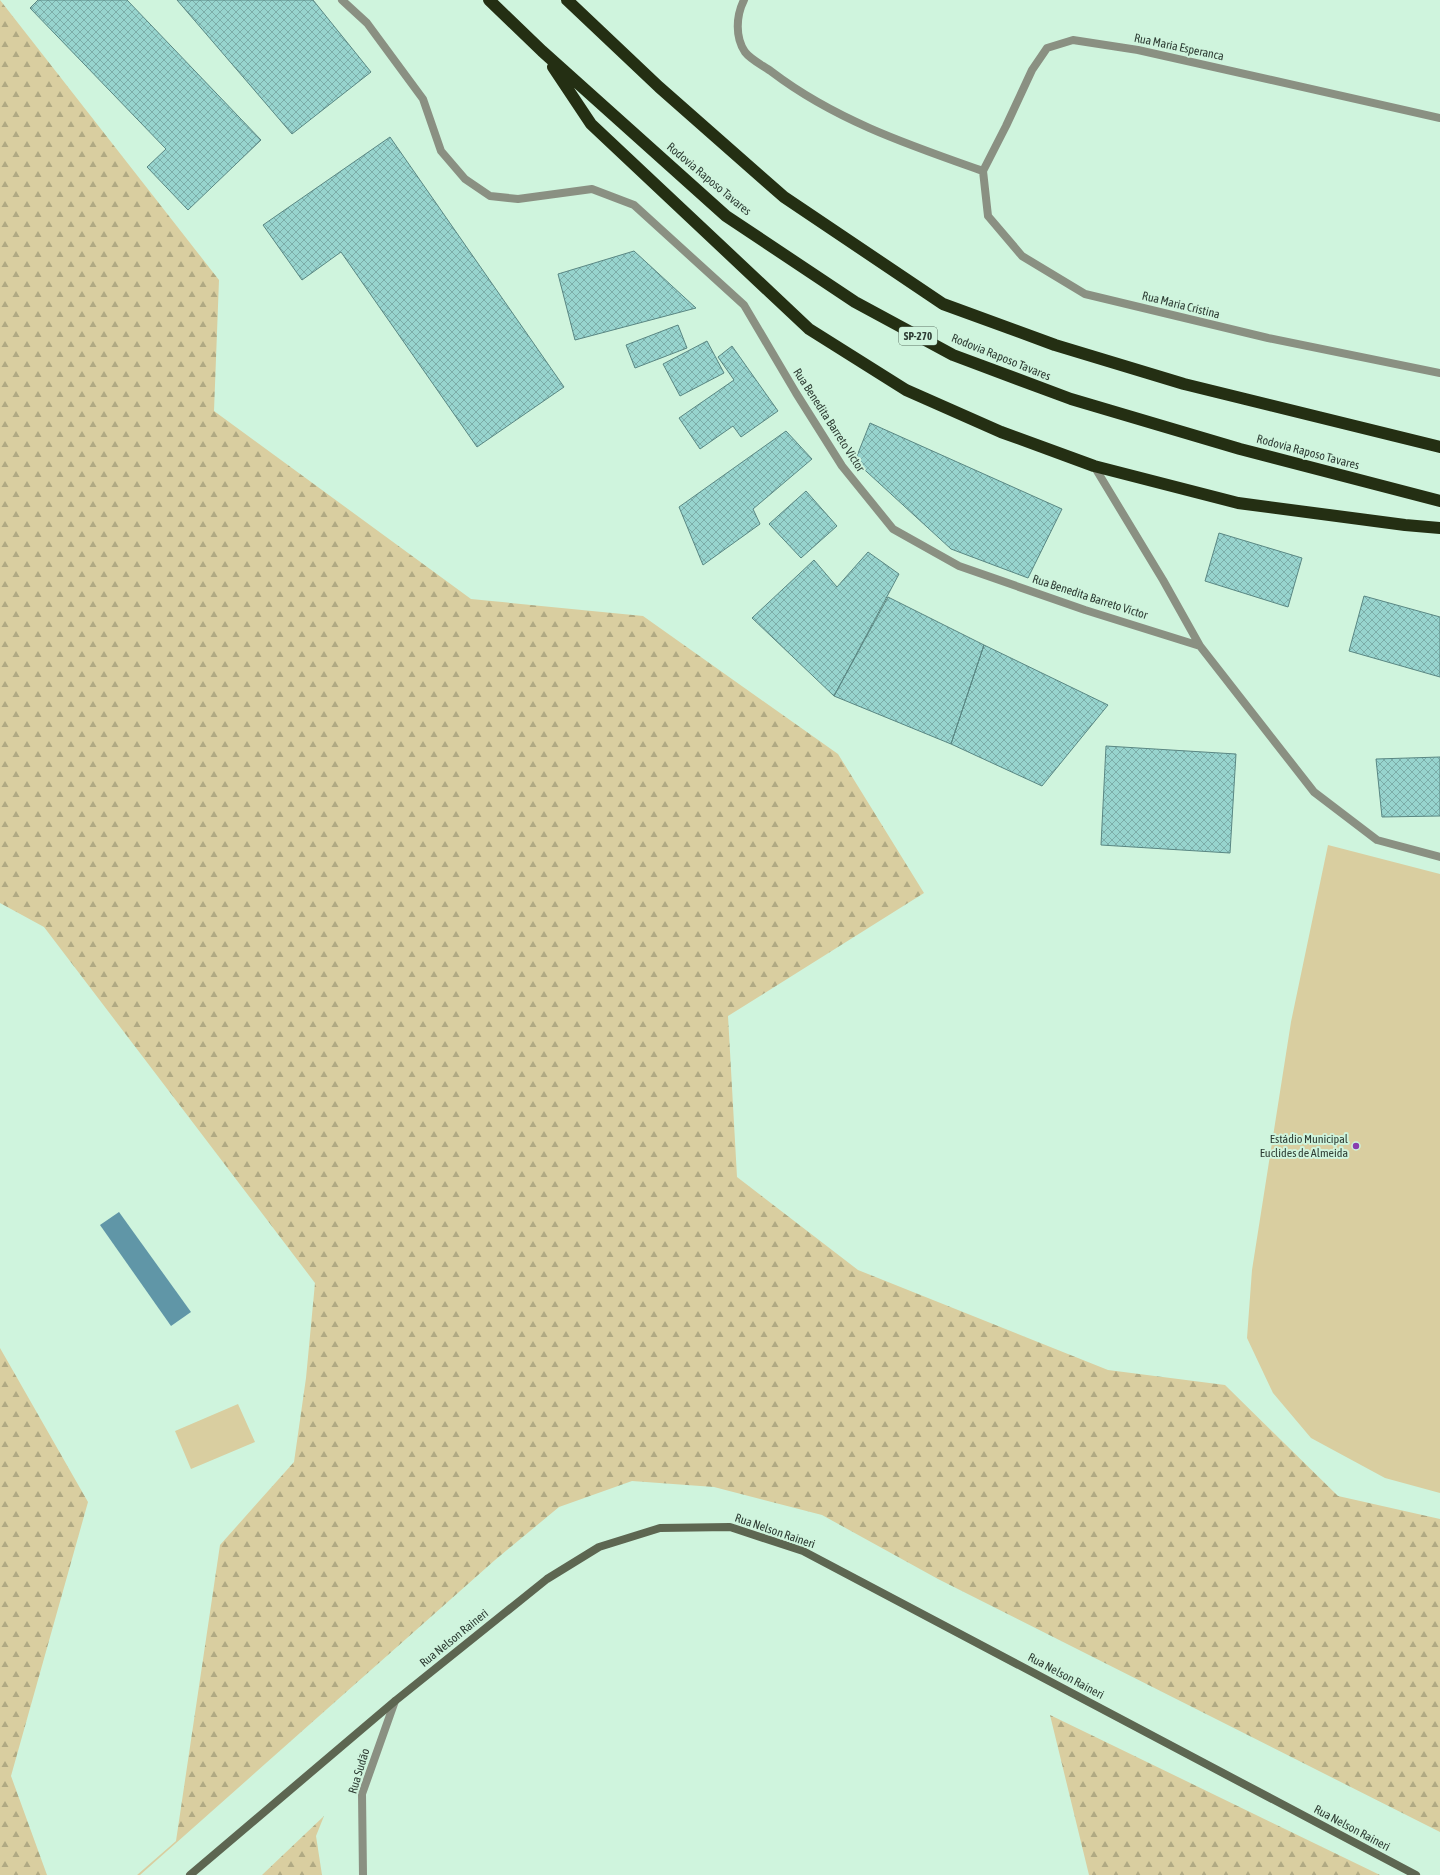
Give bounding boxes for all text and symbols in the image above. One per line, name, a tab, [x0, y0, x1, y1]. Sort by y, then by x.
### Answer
street label: Rua Maria Esperanca	[1133, 31, 1225, 63]
street label: Rodovia Raposo Tavares	[664, 140, 754, 218]
street label: Rua Maria Cristina	[1141, 289, 1221, 321]
road number: SP-270	[899, 327, 937, 345]
street label: Rodovia Raposo Tavares	[949, 331, 1053, 383]
street label: Rua Benedita Barreto Victor	[790, 366, 868, 475]
street label: Rodovia Raposo Tavares	[1255, 432, 1361, 472]
street label: Rua Benedita Barreto Victor	[1031, 572, 1150, 622]
place label: Estádio Municipal Euclides de Almeida	[1260, 1132, 1349, 1160]
marker: Estádio Municipal Euclides de Almeida	[1351, 1141, 1361, 1151]
street label: Rua Nelson Raineri	[733, 1511, 817, 1551]
street label: Rua Nelson Raineri	[417, 1606, 491, 1670]
street label: Rua Nelson Raineri	[1026, 1650, 1106, 1702]
street label: Rua Sudão	[345, 1746, 373, 1795]
street label: Rua Nelson Raineri	[1312, 1802, 1392, 1854]

